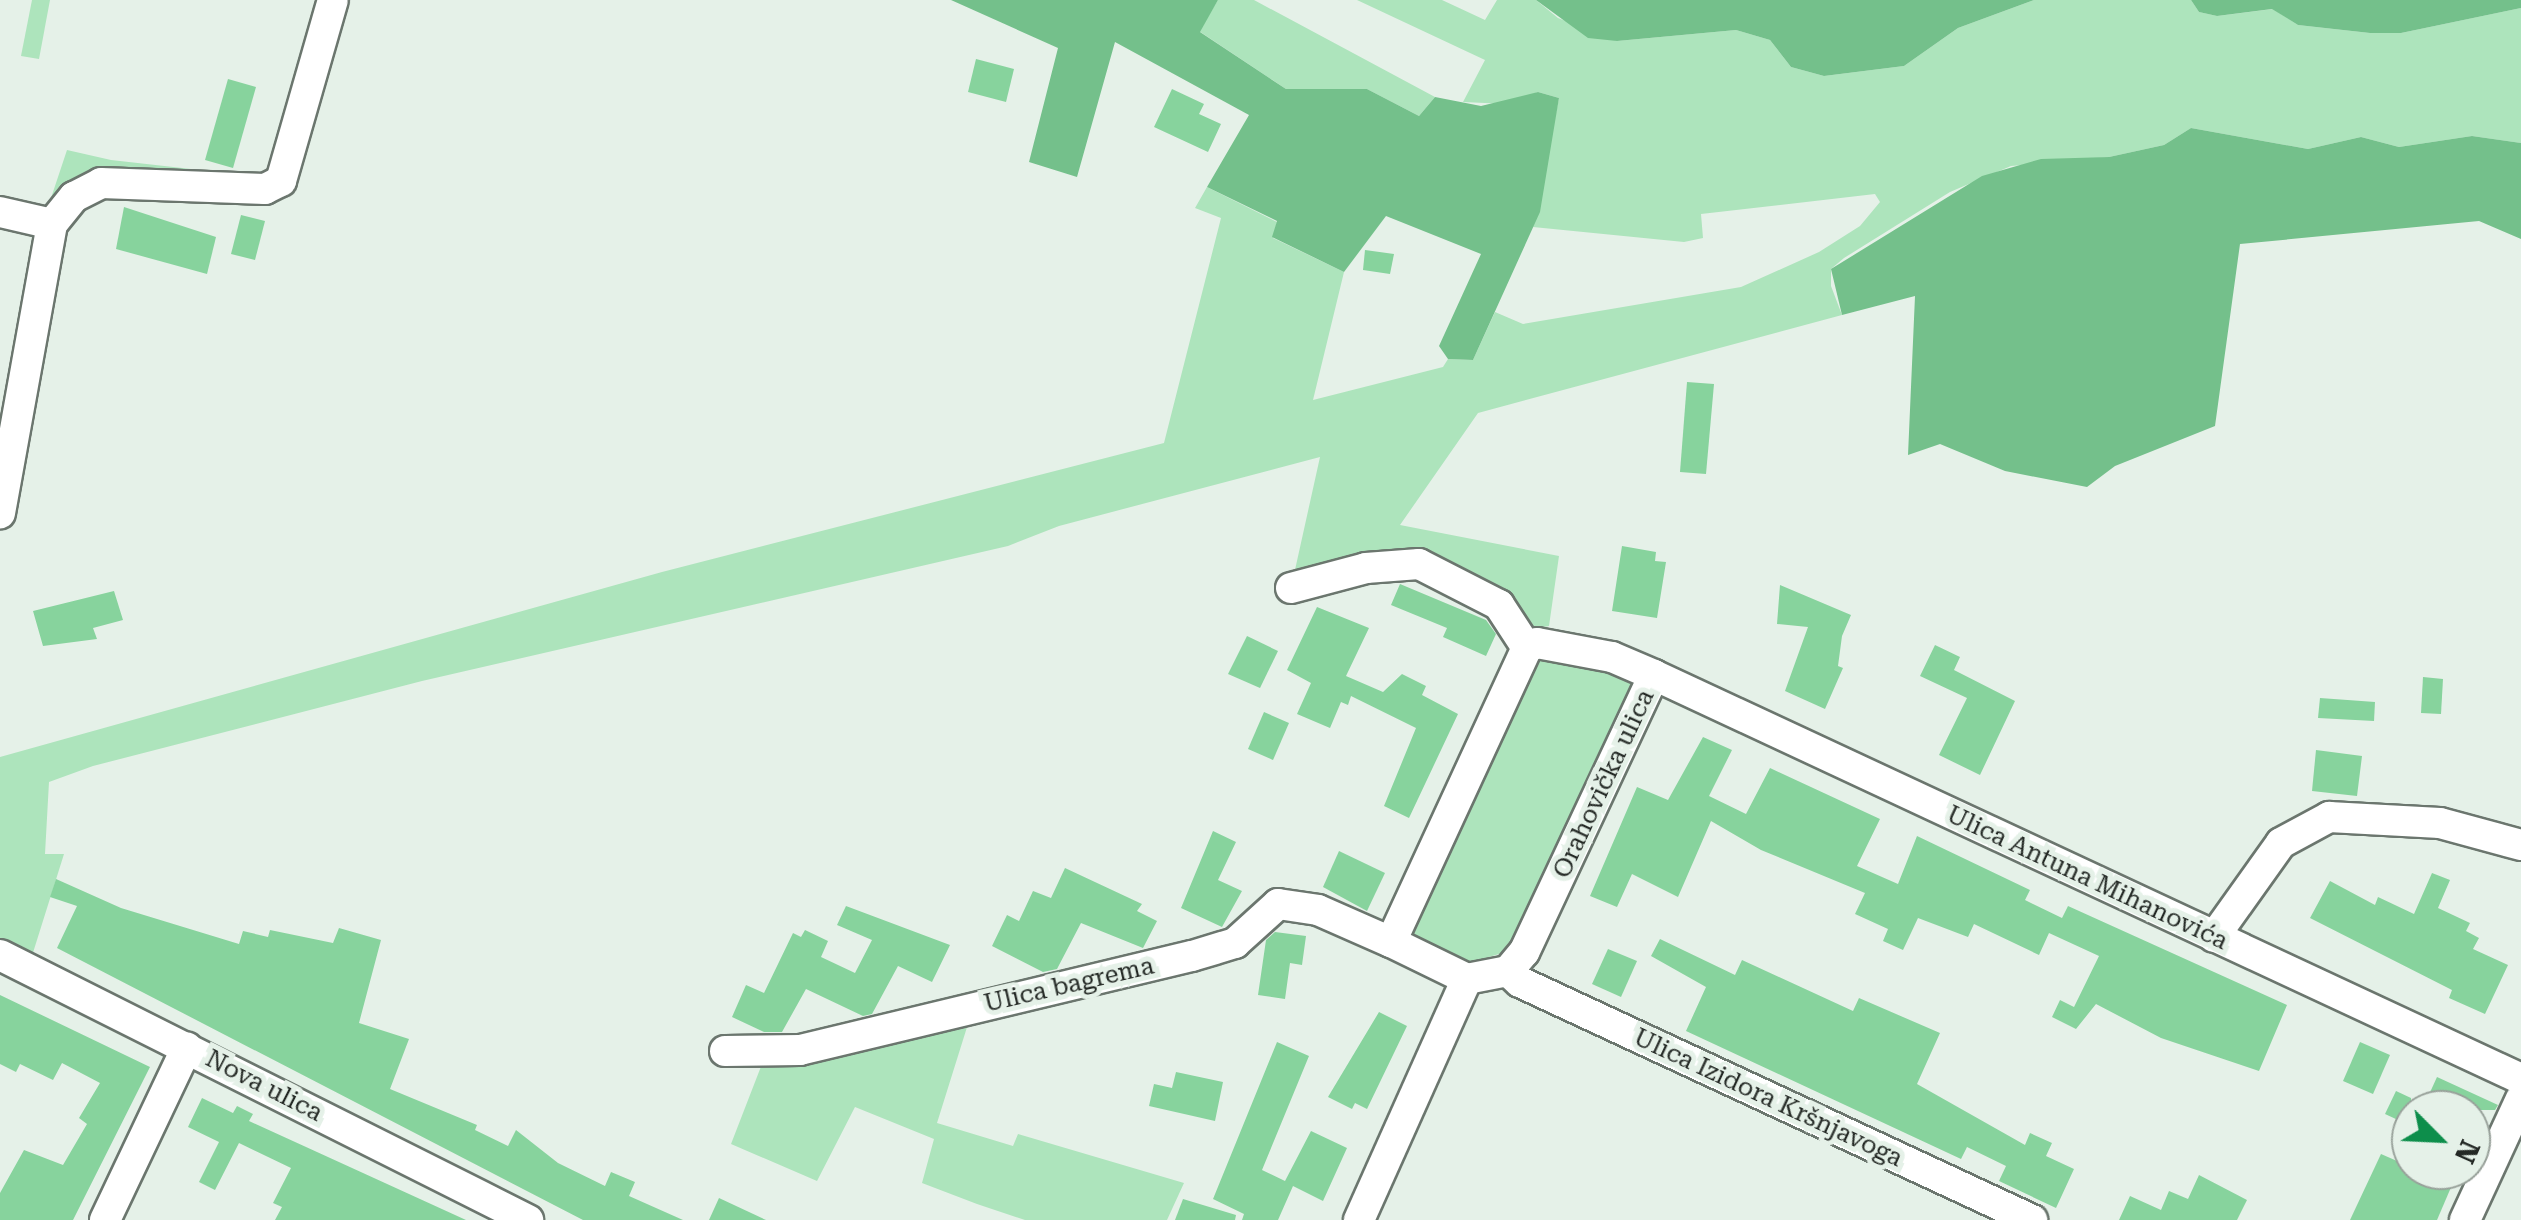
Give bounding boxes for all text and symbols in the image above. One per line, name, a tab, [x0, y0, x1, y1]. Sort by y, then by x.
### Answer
street label: Orahovička ulica	[1547, 685, 1661, 883]
street label: Ulica Antuna Mihanovića	[1942, 800, 2232, 956]
street label: Ulica bagrema	[981, 951, 1157, 1019]
street label: Ulica Izidora Kršnjavoga	[1629, 1022, 1907, 1174]
street label: Nova ulica	[200, 1044, 328, 1128]
north arrow	[2391, 1090, 2491, 1190]
text: N	[2448, 1135, 2486, 1168]

